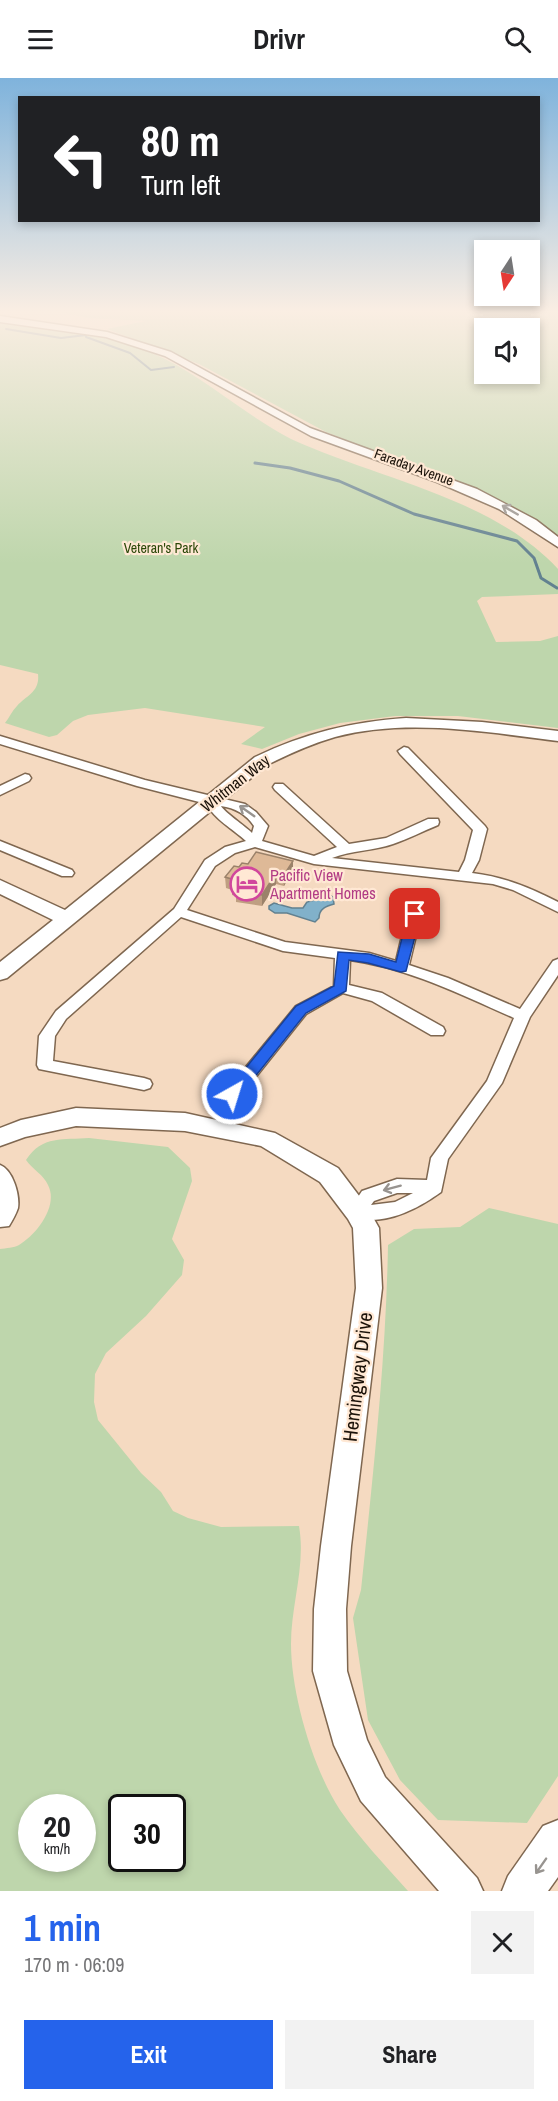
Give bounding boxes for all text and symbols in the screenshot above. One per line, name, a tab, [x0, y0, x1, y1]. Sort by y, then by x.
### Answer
text: Drivr	[253, 21, 305, 57]
icon: menu	[24, 23, 57, 56]
icon: search	[501, 23, 534, 56]
text: 80 m	[141, 113, 220, 169]
icon: left	[42, 120, 120, 198]
text: Turn left	[141, 167, 220, 203]
north arrow	[474, 240, 540, 306]
map controls	[474, 240, 540, 384]
button: sound	[474, 318, 540, 384]
street label: Faraday Avenue	[372, 444, 456, 490]
one-way arrow	[502, 504, 519, 516]
park label: Veteran's Park	[124, 539, 198, 557]
street label: Whitman Way	[196, 749, 274, 817]
one-way arrow	[239, 805, 255, 818]
place label: Pacific View Apartment Homes	[269, 864, 376, 904]
hotel icon: Pacific View Apartment Homes	[229, 866, 265, 902]
pin	[389, 888, 440, 939]
icon: arrive	[398, 897, 431, 930]
position arrow	[200, 1062, 264, 1126]
one-way arrow	[383, 1183, 402, 1195]
street label: Hemingway Drive	[336, 1311, 378, 1443]
speed limit sign: 30	[108, 1794, 186, 1872]
text: 20	[43, 1806, 71, 1846]
text: km/h	[44, 1838, 70, 1859]
one-way arrow	[535, 1857, 547, 1874]
text: 1 min	[24, 1904, 101, 1952]
button: close	[471, 1911, 534, 1974]
text: 170 m · 06:09	[24, 1951, 124, 1978]
button: Exit	[24, 2020, 273, 2089]
button: Share	[285, 2020, 534, 2089]

